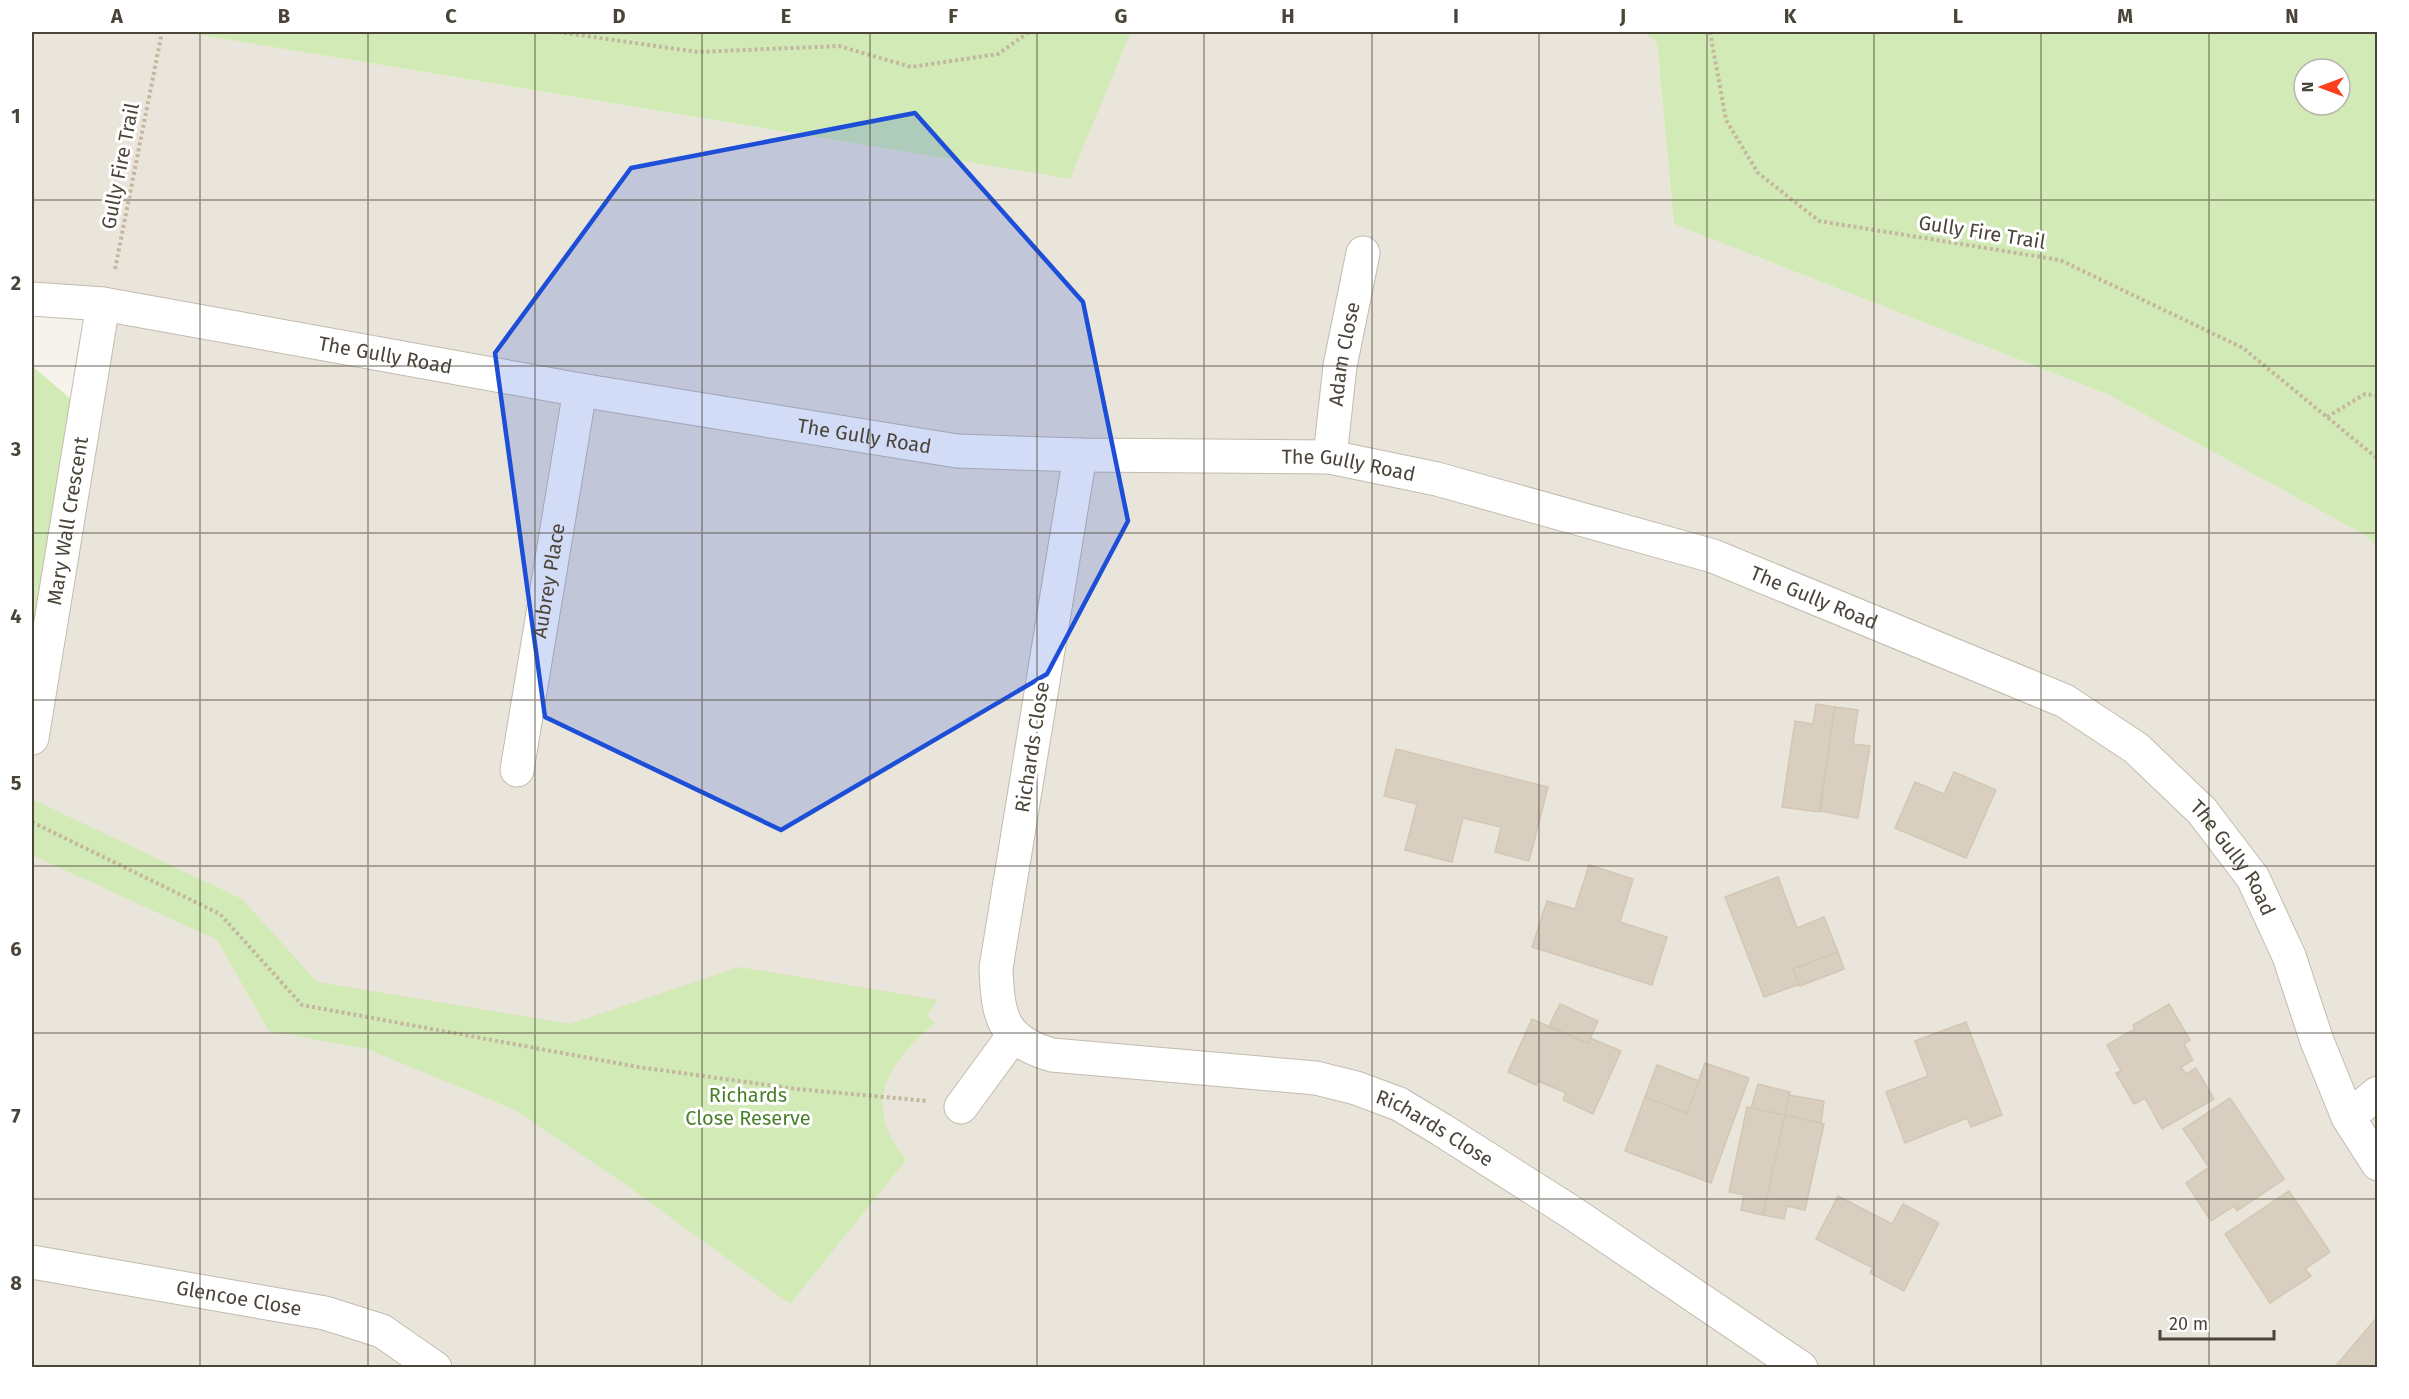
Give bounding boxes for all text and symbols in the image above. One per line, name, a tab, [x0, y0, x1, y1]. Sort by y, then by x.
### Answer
text: A	[110, 4, 124, 28]
text: B	[278, 4, 290, 28]
text: C	[445, 4, 457, 28]
text: D	[612, 4, 626, 28]
text: E	[781, 4, 791, 28]
text: F	[948, 4, 958, 28]
text: G	[1115, 4, 1127, 28]
text: H	[1281, 4, 1295, 28]
text: I	[1453, 4, 1459, 28]
text: J	[1619, 4, 1626, 28]
text: K	[1784, 4, 1797, 28]
text: L	[1953, 4, 1963, 28]
text: M	[2117, 4, 2133, 28]
text: N	[2285, 4, 2299, 28]
north arrow	[2292, 57, 2352, 117]
text: N	[2298, 82, 2317, 92]
street label: Gully Fire Trail	[96, 101, 144, 231]
text: 1	[11, 104, 21, 128]
street label: Gully Fire Trail	[1917, 210, 2047, 254]
text: 2	[11, 271, 21, 295]
street label: Adam Close	[1324, 300, 1365, 407]
street label: The Gully Road	[317, 331, 454, 379]
street label: The Gully Road	[796, 413, 933, 459]
street label: Mary Wall Crescent	[42, 434, 93, 607]
text: 3	[10, 437, 21, 461]
street label: The Gully Road	[1281, 445, 1418, 486]
street label: Aubrey Place	[527, 521, 570, 640]
street label: The Gully Road	[1747, 561, 1881, 635]
text: 4	[10, 604, 22, 628]
street label: Richards Close	[1010, 680, 1054, 814]
text: 5	[11, 771, 22, 795]
street label: The Gully Road	[2185, 794, 2281, 919]
text: 6	[10, 937, 22, 961]
park label: Richards Close Reserve	[685, 1083, 811, 1130]
street label: Richards Close	[1373, 1085, 1498, 1172]
text: 7	[11, 1104, 21, 1128]
text: 8	[10, 1271, 22, 1295]
street label: Glencoe Close	[174, 1275, 303, 1321]
scale bar	[2160, 1303, 2274, 1341]
text: 20 m	[2169, 1313, 2208, 1335]

